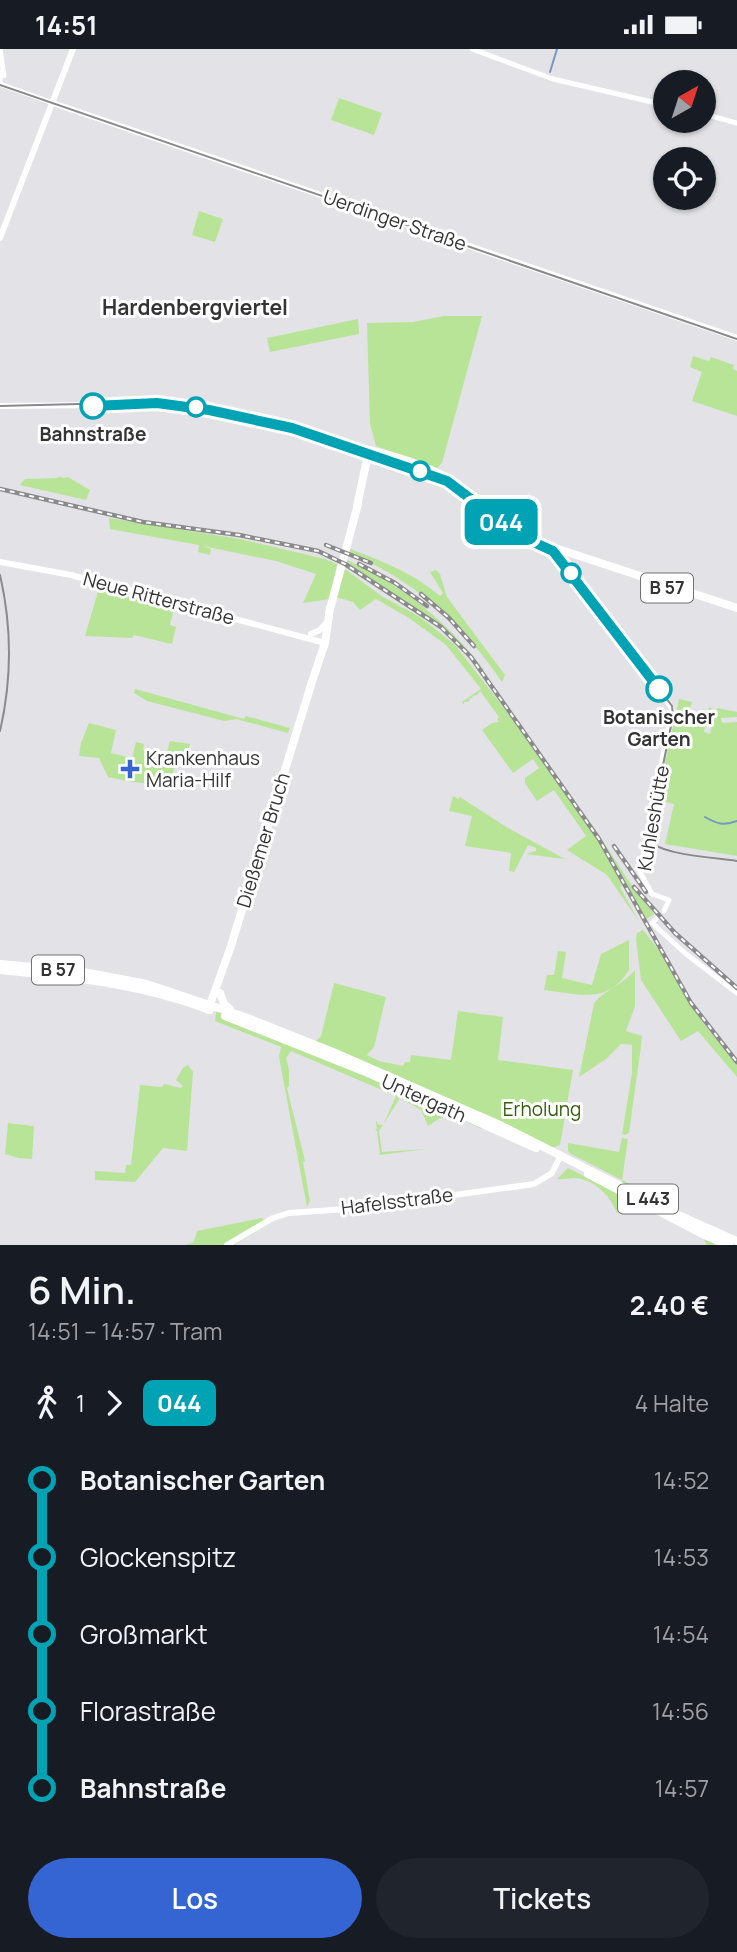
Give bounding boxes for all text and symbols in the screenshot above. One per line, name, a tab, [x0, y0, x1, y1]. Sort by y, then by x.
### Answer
text: 14:51	[35, 7, 98, 43]
north arrow	[653, 70, 716, 133]
map controls	[653, 70, 716, 210]
button: locate	[653, 147, 716, 210]
street label: Uerdinger Straße	[320, 183, 470, 257]
district label: Hardenbergviertel	[102, 293, 288, 321]
marker: Bahnstraße	[80, 393, 106, 419]
unlabelled marker	[186, 397, 206, 417]
place label: Bahnstraße	[40, 421, 147, 447]
unlabelled marker	[410, 461, 430, 481]
line badge: 044	[461, 499, 541, 545]
text: 044	[479, 505, 523, 538]
unlabelled marker	[561, 563, 581, 583]
street label: Neue Ritterstraße	[81, 565, 237, 631]
road number: B 57	[641, 573, 693, 603]
marker: Botanischer Garten	[646, 676, 672, 702]
place label: Botanischer Garten	[603, 704, 716, 752]
place label: Krankenhaus Maria-Hilf	[146, 745, 260, 793]
marker: Krankenhaus Maria-Hilf	[120, 759, 140, 779]
street label: Kuhleshütte	[631, 763, 675, 873]
street label: Dießemer Bruch	[230, 769, 296, 911]
road number: B 57	[32, 955, 84, 985]
street label: Untergath	[378, 1068, 470, 1128]
park label: Erholung	[503, 1096, 581, 1122]
street label: Hafelsstraße	[340, 1181, 454, 1221]
road number: L 443	[618, 1184, 678, 1213]
text: 6 Min.	[28, 1263, 136, 1315]
text: 2.40 €	[630, 1287, 709, 1323]
text: 14:51 – 14:57 · Tram	[28, 1315, 223, 1347]
icon: walk	[28, 1384, 66, 1422]
icon: forward	[95, 1384, 133, 1422]
text: 044	[157, 1386, 202, 1419]
text: 1	[76, 1387, 85, 1419]
text: 4 Halte	[635, 1387, 709, 1419]
text: Botanischer Garten	[80, 1462, 325, 1498]
text: 14:52	[654, 1464, 709, 1496]
text: Glockenspitz	[80, 1539, 236, 1575]
text: 14:53	[654, 1541, 709, 1573]
text: Großmarkt	[80, 1616, 208, 1652]
text: 14:54	[653, 1618, 709, 1650]
text: Florastraße	[80, 1693, 216, 1729]
text: 14:56	[652, 1695, 709, 1727]
text: Bahnstraße	[80, 1770, 226, 1806]
text: 14:57	[655, 1772, 709, 1804]
button: Los	[28, 1858, 362, 1938]
button: Tickets	[376, 1858, 709, 1938]

